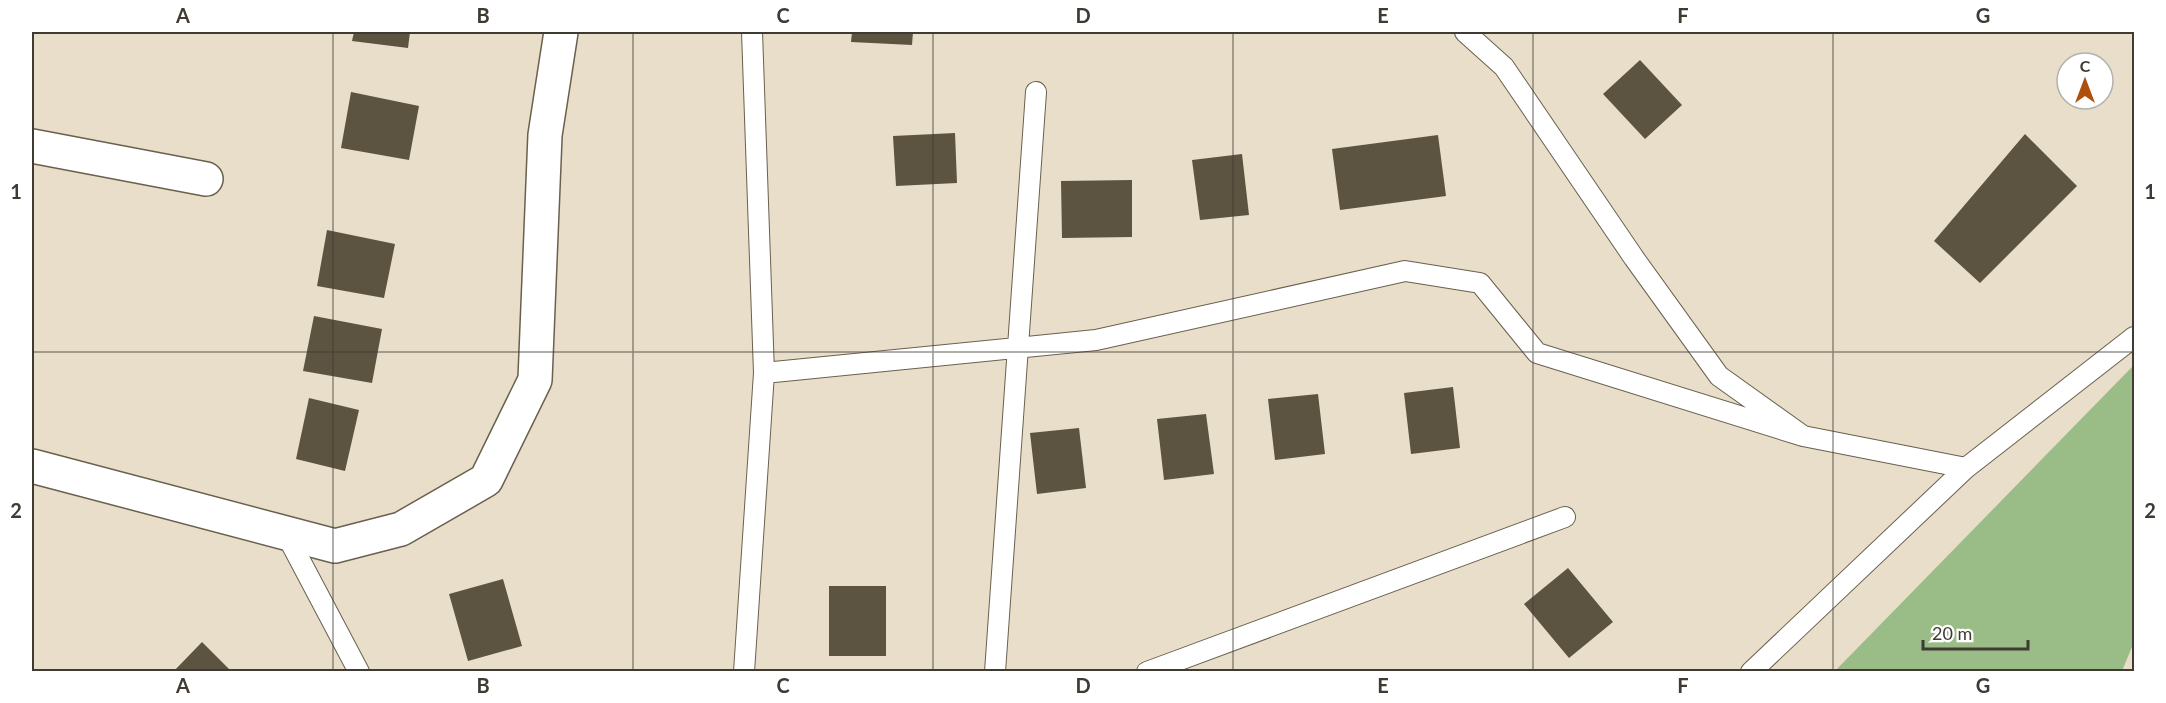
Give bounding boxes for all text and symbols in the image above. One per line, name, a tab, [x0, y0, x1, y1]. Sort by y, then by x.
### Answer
text: A	[175, 3, 190, 27]
text: B	[476, 3, 490, 27]
text: C	[776, 3, 790, 27]
text: D	[1075, 3, 1091, 27]
text: E	[1377, 3, 1389, 27]
text: F	[1677, 3, 1689, 27]
text: G	[1976, 3, 1990, 27]
north arrow	[2055, 51, 2115, 111]
text: С	[2080, 56, 2091, 75]
text: 1	[10, 179, 22, 203]
text: 1	[2144, 179, 2156, 203]
text: 2	[10, 498, 22, 522]
text: 2	[2144, 498, 2156, 522]
scale bar	[1923, 613, 2028, 651]
text: 20 m	[1932, 622, 1972, 644]
text: A	[175, 673, 190, 697]
text: B	[476, 673, 490, 697]
text: C	[776, 673, 790, 697]
text: D	[1075, 673, 1091, 697]
text: E	[1377, 673, 1389, 697]
text: F	[1677, 673, 1689, 697]
text: G	[1976, 673, 1990, 697]

